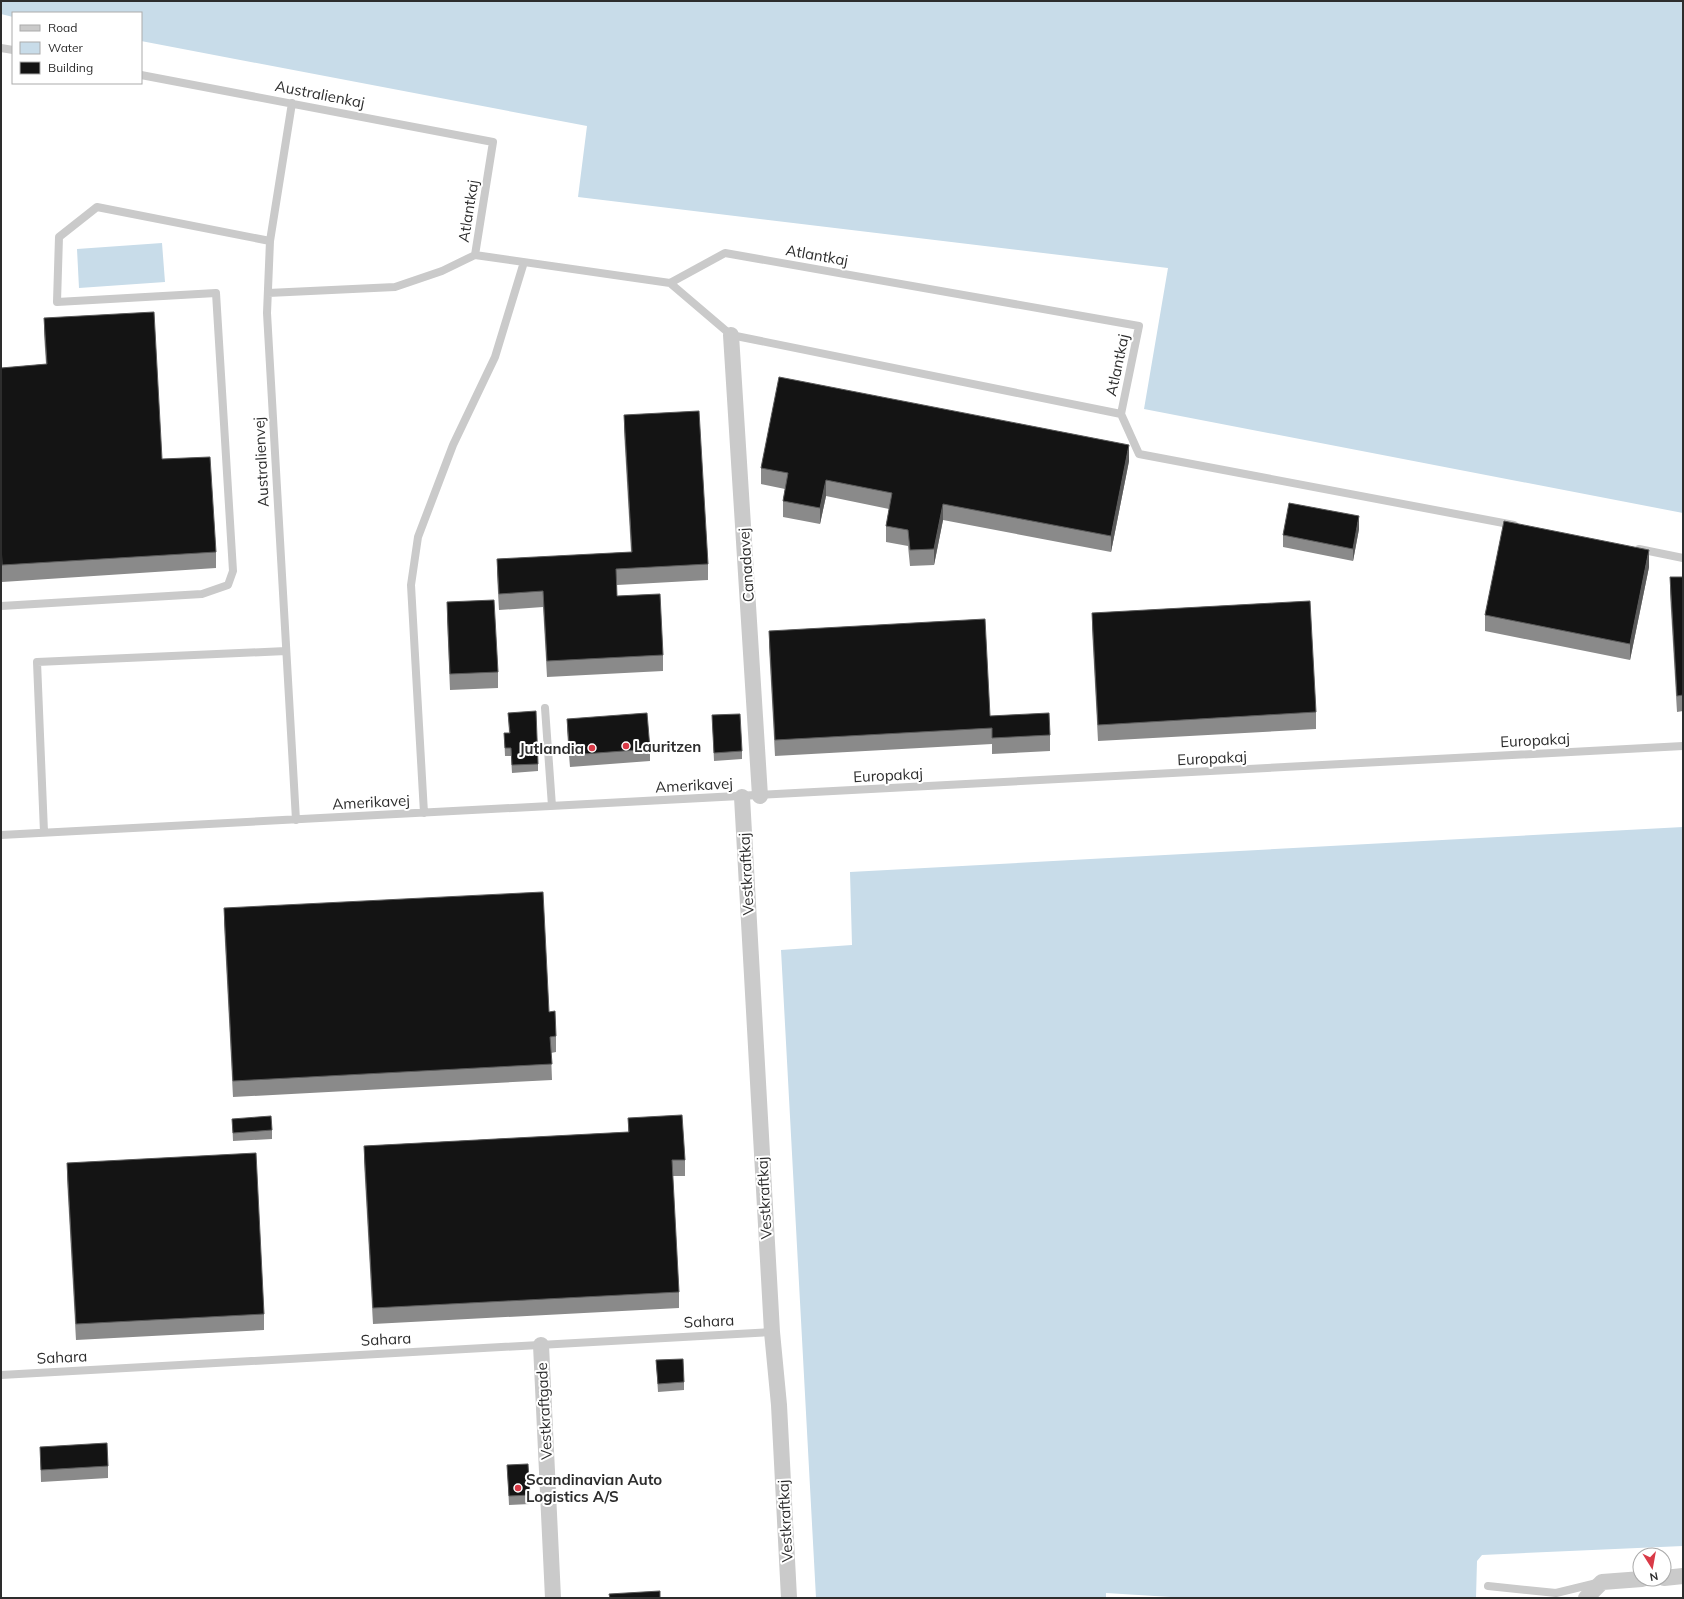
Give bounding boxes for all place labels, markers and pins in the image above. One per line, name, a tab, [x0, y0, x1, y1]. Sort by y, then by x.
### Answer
place label: Lauritzen	[634, 737, 701, 756]
place label: Jutlandia	[519, 739, 584, 758]
marker: Lauritzen	[621, 741, 631, 751]
marker: Jutlandia	[587, 743, 597, 753]
place label: Scandinavian Auto Logistics A/S	[526, 1470, 662, 1506]
marker: Scandinavian Auto Logistics A/S	[513, 1483, 523, 1493]

